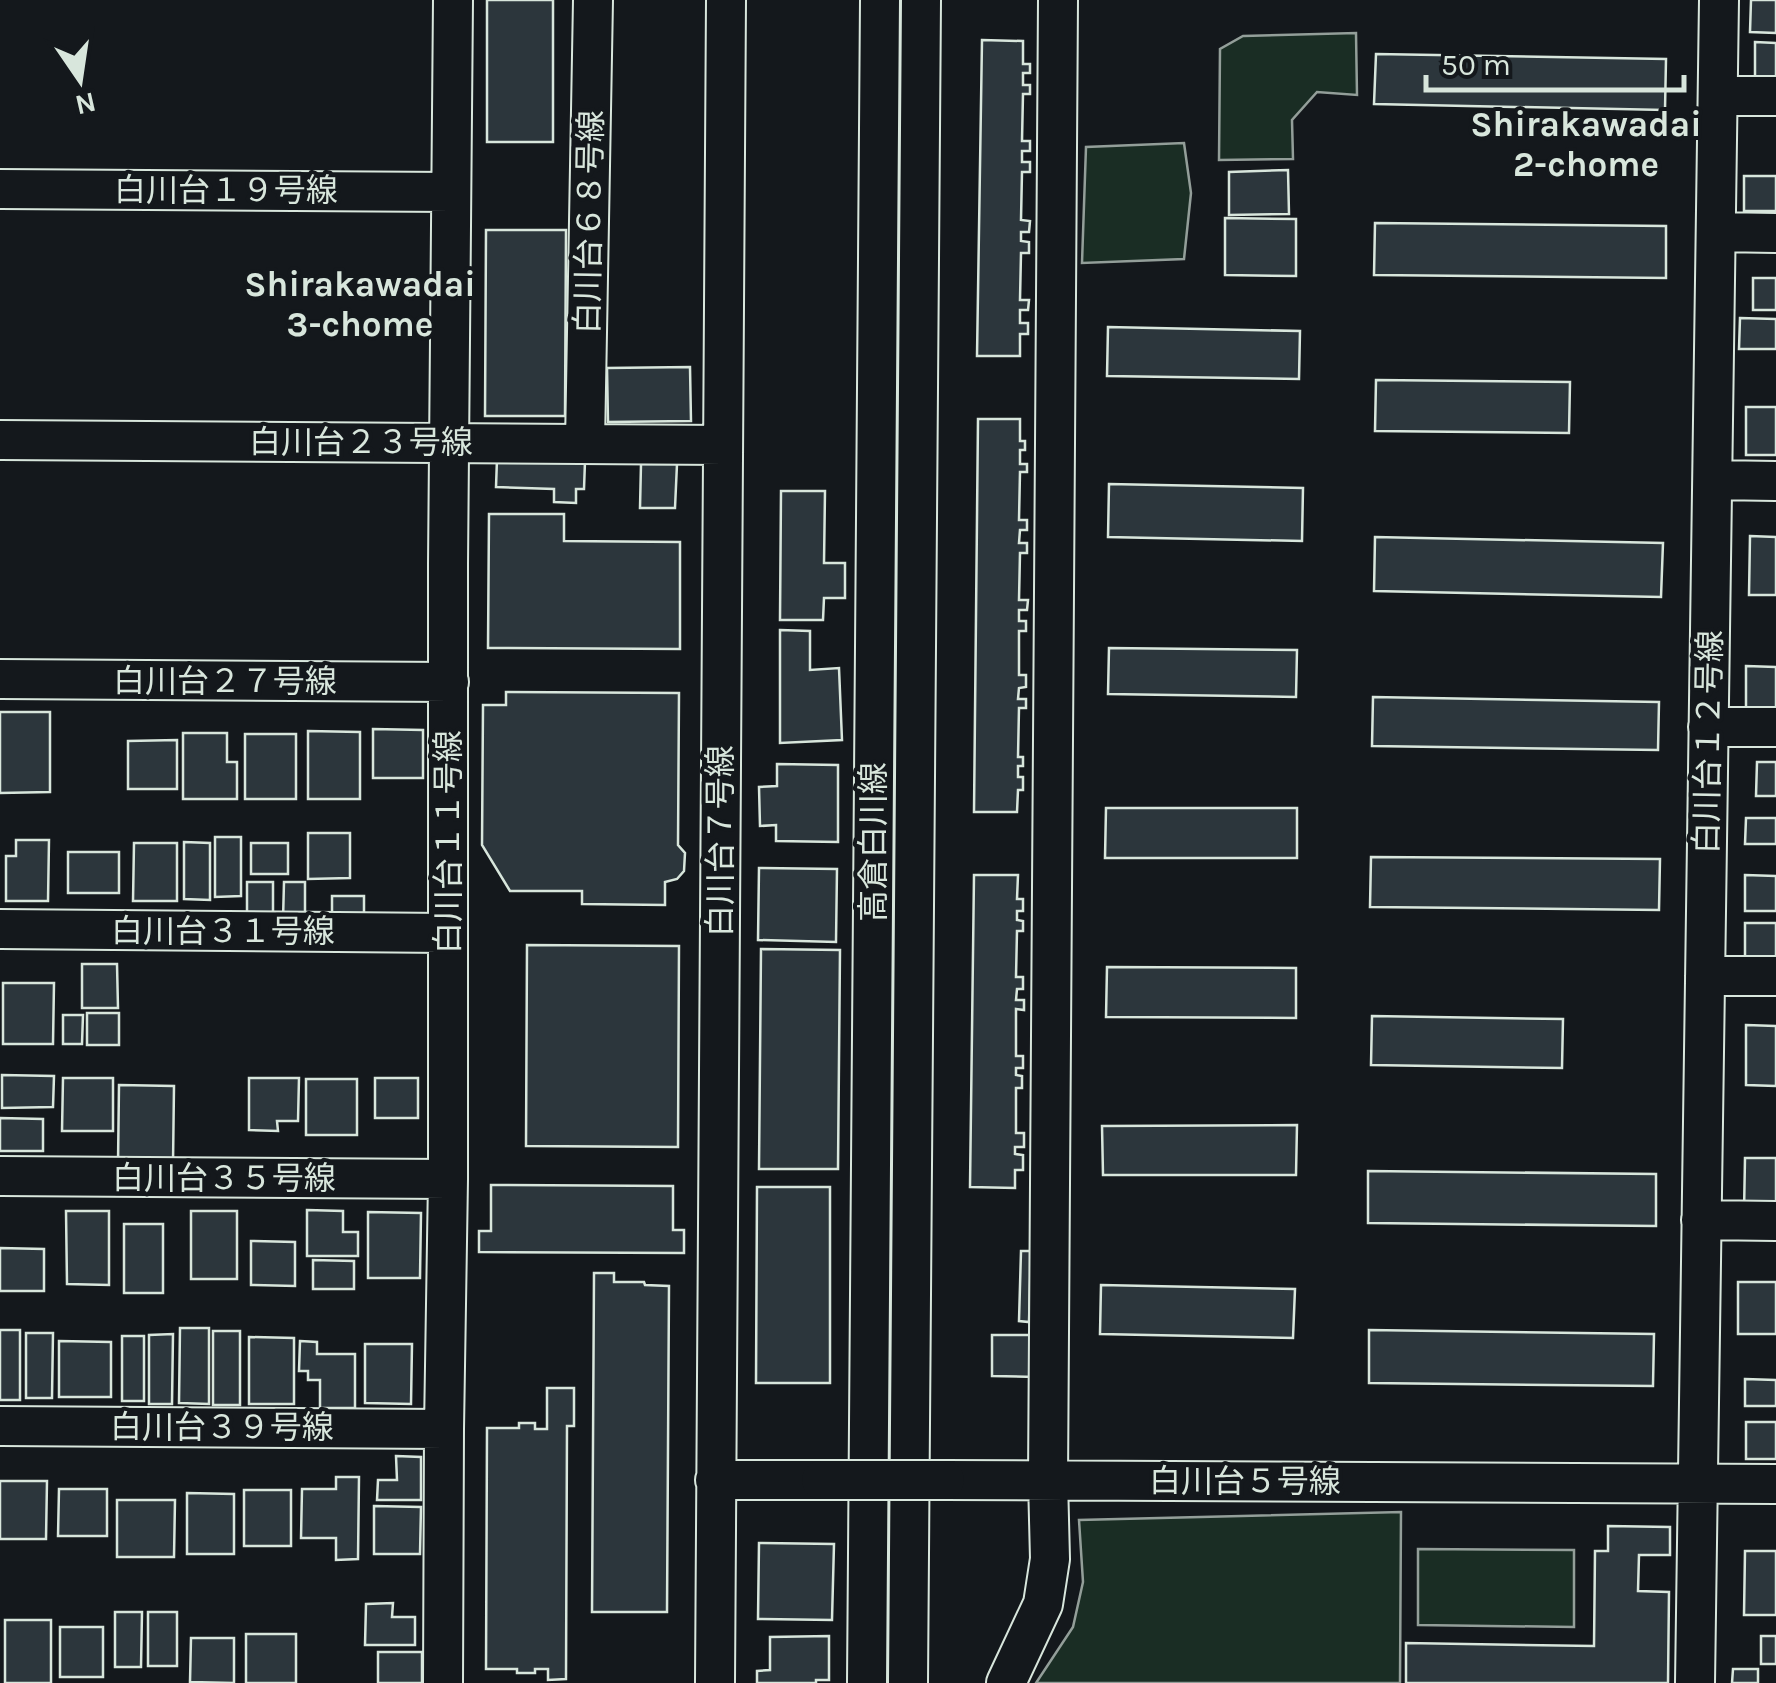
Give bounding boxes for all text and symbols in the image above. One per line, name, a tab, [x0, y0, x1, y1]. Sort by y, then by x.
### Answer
north arrow	[30, 30, 130, 130]
scale bar	[1426, 30, 1684, 92]
text: 50 m	[1441, 47, 1511, 83]
text: N	[72, 86, 99, 122]
district label: Shirakawadai 2-chome	[1470, 104, 1702, 185]
street label: 白川台６８号線	[569, 110, 610, 334]
street label: 白川台１９号線	[114, 172, 338, 209]
district label: Shirakawadai 3-chome	[244, 264, 476, 345]
street label: 白川台２３号線	[249, 424, 473, 461]
street label: 白川台１２号線	[1688, 630, 1729, 854]
street label: 白川台２７号線	[113, 663, 337, 700]
street label: 白川台１１号線	[430, 730, 467, 954]
street label: 白川台７号線	[702, 745, 739, 937]
street label: 高倉白川線	[855, 762, 892, 922]
street label: 白川台３１号線	[111, 913, 335, 950]
street label: 白川台３５号線	[112, 1160, 336, 1197]
street label: 白川台３９号線	[110, 1409, 334, 1446]
street label: 白川台５号線	[1149, 1463, 1341, 1500]

